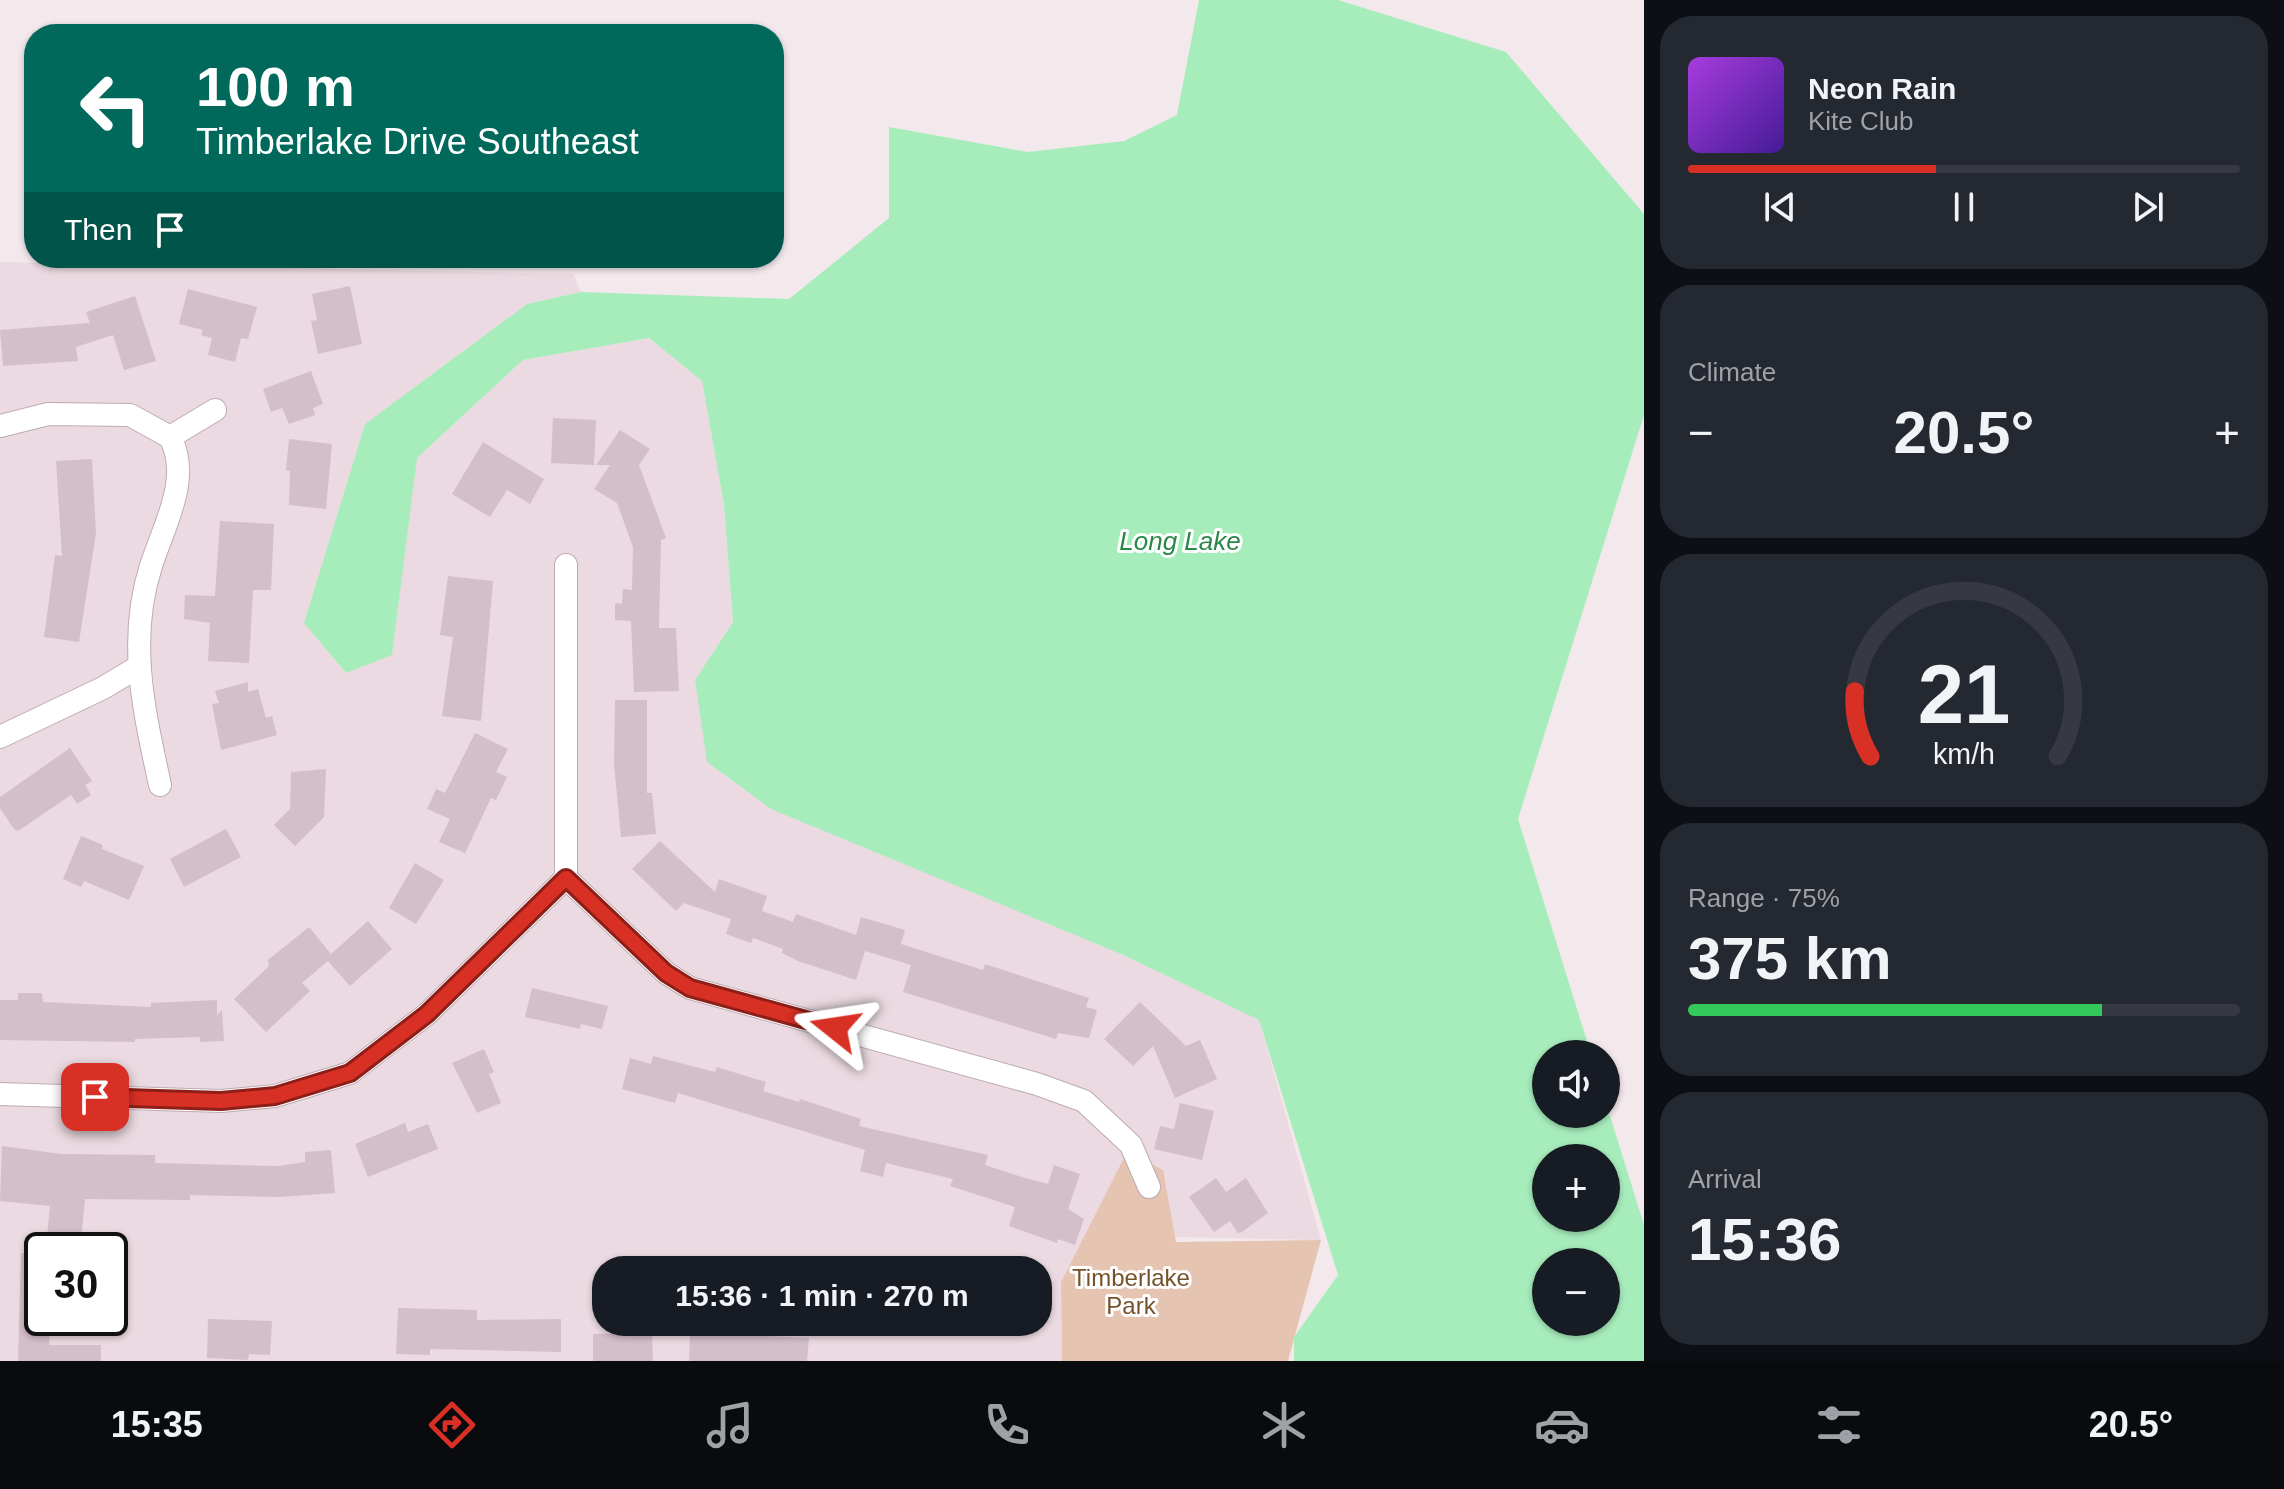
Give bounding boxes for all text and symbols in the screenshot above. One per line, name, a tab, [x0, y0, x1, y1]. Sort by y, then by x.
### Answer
text: 100 m	[196, 55, 355, 118]
icon: left	[64, 56, 168, 160]
text: Neon Rain	[1808, 72, 1956, 105]
text: Kite Club	[1808, 106, 1914, 136]
text: Timberlake Drive Southeast	[196, 121, 639, 162]
icon: previous	[1758, 185, 1802, 229]
icon: pause	[1942, 185, 1986, 229]
icon: next	[2126, 185, 2170, 229]
icon: arrive	[148, 208, 192, 252]
text: Then	[64, 213, 132, 246]
text: Climate	[1688, 357, 1776, 387]
text: 20.5°	[1894, 399, 2034, 466]
text: −	[1688, 408, 1714, 457]
text: +	[2214, 408, 2240, 457]
water label: Long Lake	[1119, 526, 1241, 556]
text: 21	[1918, 647, 2010, 740]
text: km/h	[1933, 738, 1995, 770]
text: Range · 75%	[1688, 883, 1840, 913]
text: 375 km	[1688, 925, 1892, 992]
position arrow	[793, 986, 877, 1070]
map controls	[1532, 1040, 1620, 1336]
button: sound	[1532, 1040, 1620, 1128]
pin	[61, 1063, 129, 1131]
icon: arrive	[73, 1075, 117, 1119]
button: +	[1532, 1144, 1620, 1232]
text: Arrival	[1688, 1164, 1762, 1194]
text: 15:36	[1688, 1206, 1841, 1273]
speed limit sign: 30	[24, 1232, 128, 1336]
button: −	[1532, 1248, 1620, 1336]
park label: Timberlake Park	[1072, 1264, 1190, 1319]
text: 15:36 · 1 min · 270 m	[675, 1279, 969, 1312]
icon: directions	[424, 1397, 480, 1453]
icon: music	[702, 1397, 758, 1453]
icon: phone	[979, 1397, 1035, 1453]
icon: climate	[1256, 1397, 1312, 1453]
icon: car	[1534, 1397, 1590, 1453]
icon: filters	[1811, 1397, 1867, 1453]
text: 15:35	[111, 1404, 203, 1445]
text: 20.5°	[2089, 1404, 2173, 1445]

